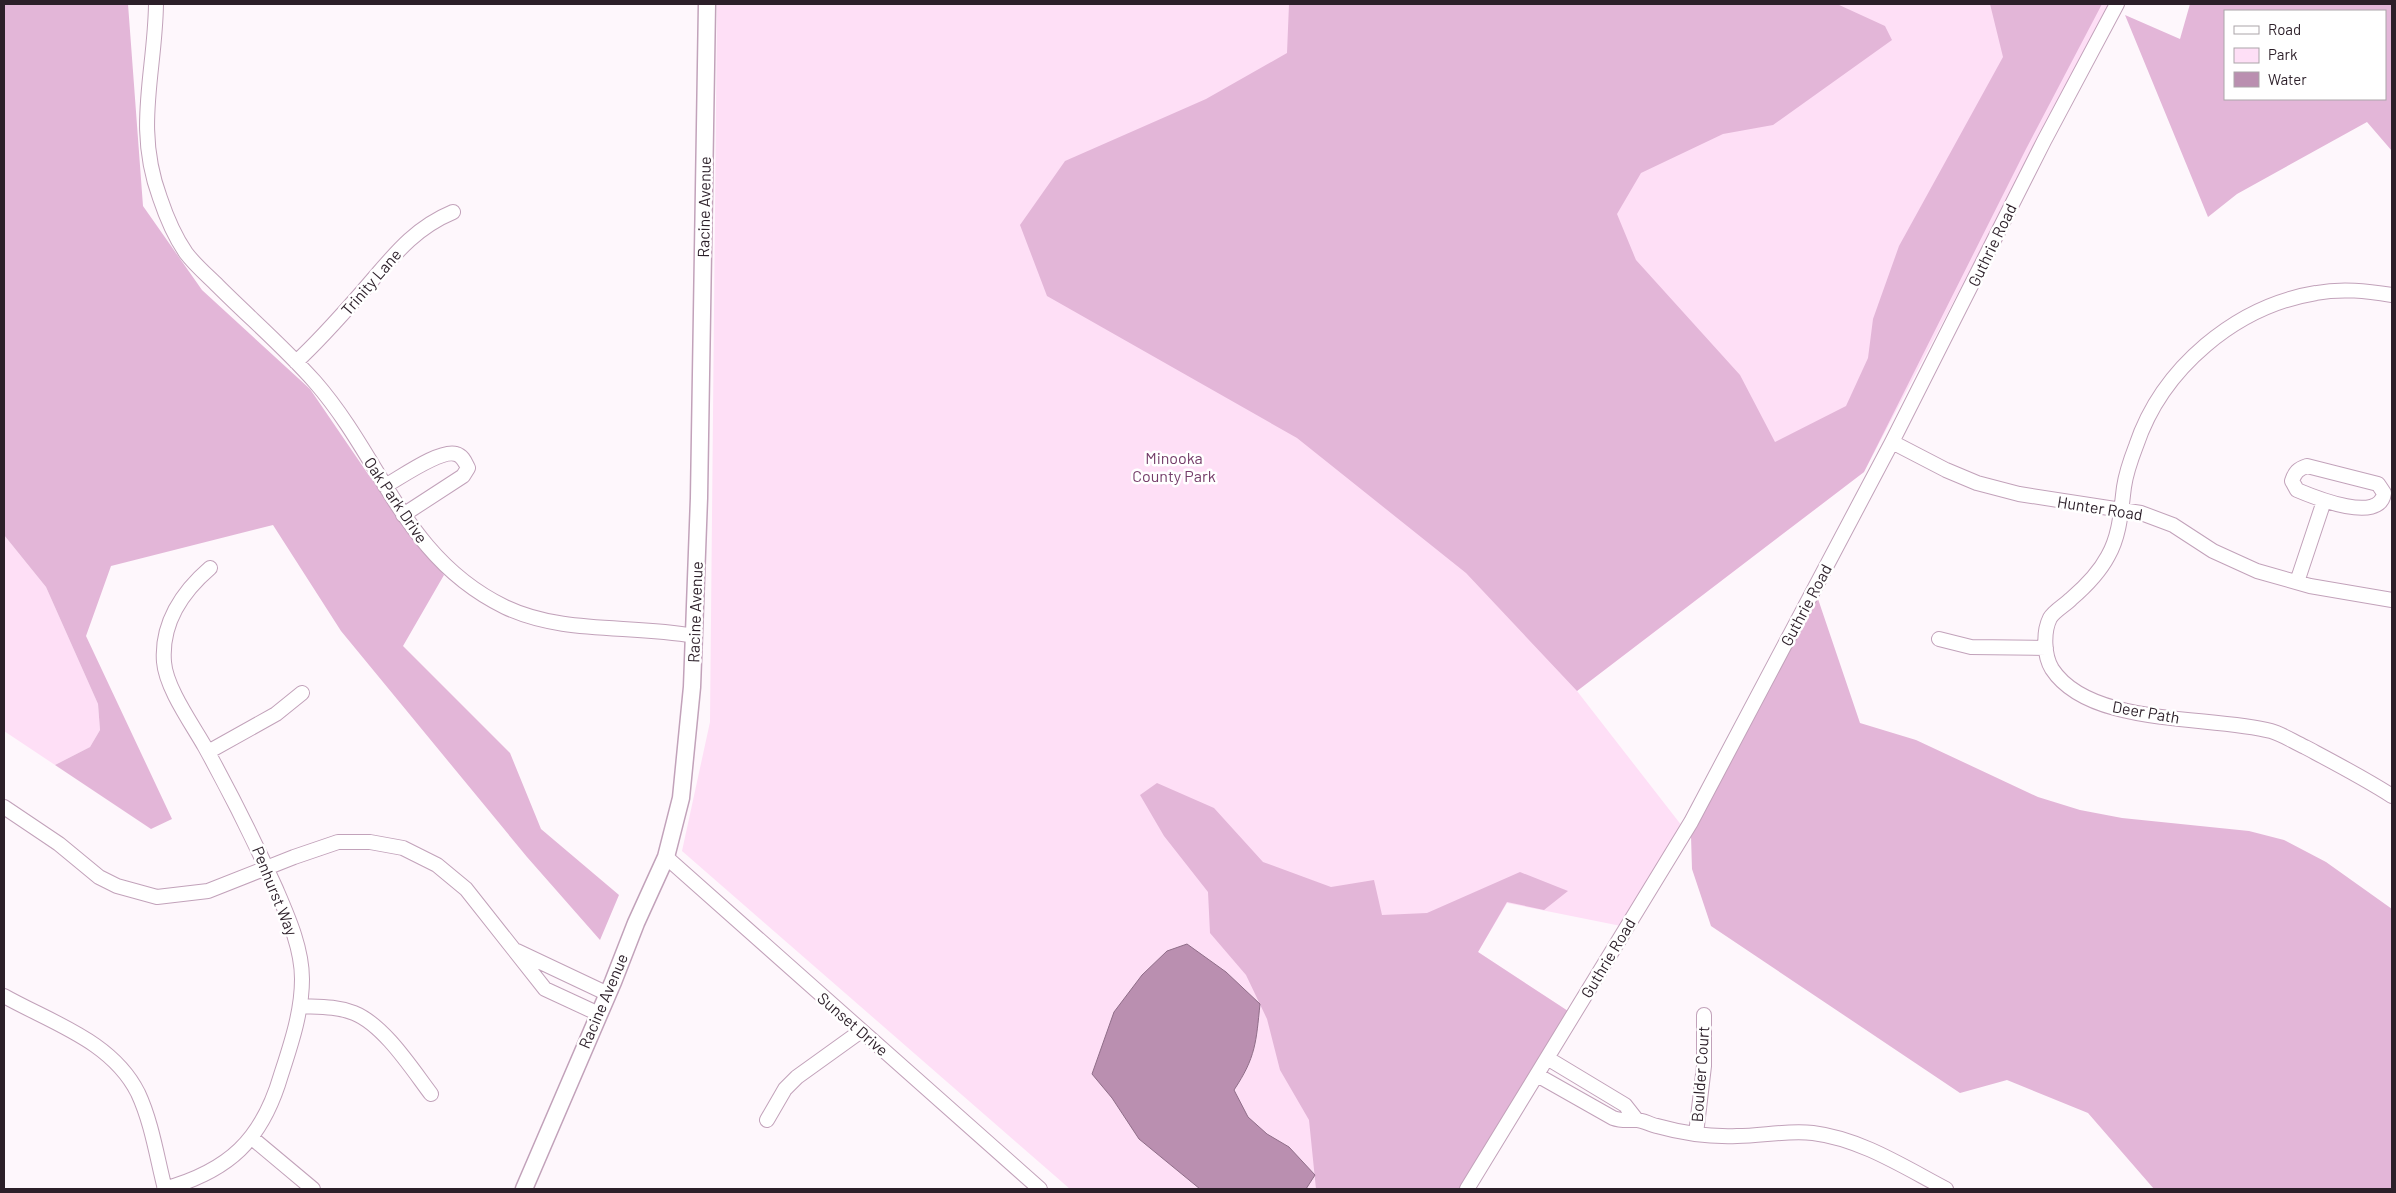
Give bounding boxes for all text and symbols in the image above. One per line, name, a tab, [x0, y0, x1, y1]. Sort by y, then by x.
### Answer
legend	[2224, 10, 2386, 100]
text: Road	[2268, 20, 2301, 38]
text: Park	[2268, 45, 2298, 63]
text: Water	[2268, 70, 2307, 88]
street label: Racine Avenue	[693, 156, 714, 258]
street label: Guthrie Road	[1963, 200, 2020, 289]
street label: Trinity Lane	[337, 245, 405, 319]
park label: Minooka County Park	[1132, 448, 1216, 485]
street label: Oak Park Drive	[361, 453, 432, 546]
street label: Hunter Road	[2056, 491, 2144, 524]
street label: Racine Avenue	[683, 561, 706, 663]
street label: Guthrie Road	[1776, 561, 1835, 649]
street label: Deer Path	[2111, 696, 2181, 727]
street label: Penhurst Way	[249, 843, 302, 939]
street label: Guthrie Road	[1576, 914, 1639, 1001]
street label: Racine Avenue	[574, 950, 631, 1051]
street label: Sunset Drive	[814, 988, 893, 1059]
street label: Boulder Court	[1687, 1025, 1712, 1123]

